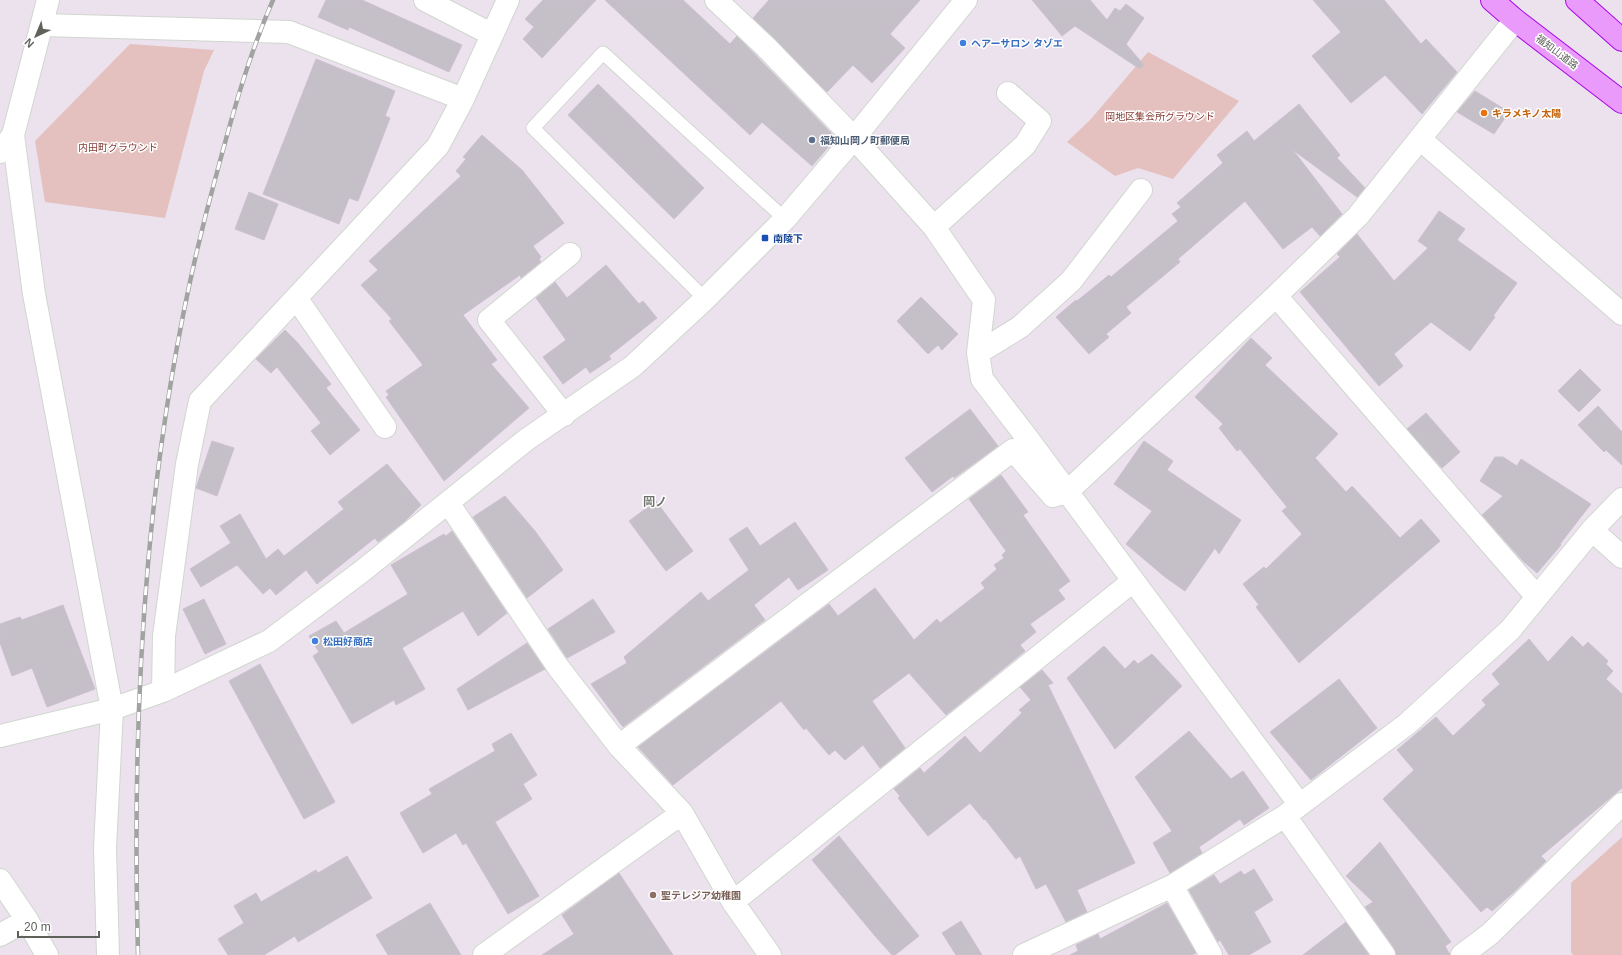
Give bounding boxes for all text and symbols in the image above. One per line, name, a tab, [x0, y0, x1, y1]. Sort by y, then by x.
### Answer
north arrow	[16, 16, 56, 56]
street label: 福知山道路	[1534, 33, 1580, 71]
text: N	[22, 36, 36, 50]
marker: ヘアーサロン タゾエ	[958, 38, 968, 48]
place label: ヘアーサロン タゾエ	[971, 38, 1063, 49]
marker: キラメキノ太陽	[1479, 108, 1489, 118]
place label: キラメキノ太陽	[1492, 108, 1561, 119]
park label: 岡地区集会所グラウンド	[1105, 111, 1215, 122]
marker: 福知山岡ノ町郵便局	[807, 135, 817, 145]
place label: 福知山岡ノ町郵便局	[820, 135, 910, 146]
park label: 内田町グラウンド	[78, 142, 158, 153]
marker: 南陵下	[760, 233, 770, 243]
place label: 南陵下	[773, 233, 803, 244]
district label: 岡ノ	[643, 495, 667, 509]
marker: 松田好商店	[310, 636, 320, 646]
place label: 松田好商店	[323, 636, 373, 647]
marker: 聖テレジア幼稚園	[648, 890, 658, 900]
place label: 聖テレジア幼稚園	[661, 890, 741, 901]
scale bar	[18, 913, 99, 939]
text: 20 m	[24, 920, 51, 934]

